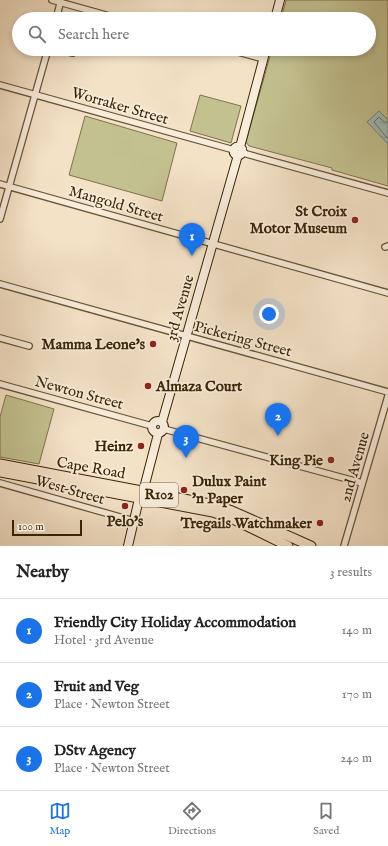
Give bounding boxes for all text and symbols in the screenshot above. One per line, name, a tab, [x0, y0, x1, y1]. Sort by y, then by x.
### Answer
search box	[12, 12, 376, 56]
icon: search	[26, 23, 48, 45]
text: Search here	[58, 25, 129, 44]
street label: Worraker Street	[69, 83, 171, 129]
street label: Mangold Street	[67, 181, 165, 227]
place label: St Croix Motor Museum	[250, 202, 348, 238]
marker: St Croix Motor Museum	[350, 215, 360, 225]
pin: 1	[179, 223, 205, 256]
street label: 3rd Avenue	[161, 272, 199, 343]
your location	[259, 304, 279, 324]
street label: Pickering Street	[192, 317, 294, 361]
place label: Mamma Leone's	[42, 335, 146, 354]
marker: Mamma Leone's	[148, 339, 158, 349]
street label: Newton Street	[33, 372, 125, 414]
place label: Almaza Court	[155, 377, 243, 396]
marker: Almaza Court	[143, 381, 153, 391]
pin: 2	[265, 403, 291, 436]
pin: 3	[173, 425, 199, 458]
street label: 2nd Avenue	[336, 430, 374, 504]
place label: Heinz	[94, 437, 133, 456]
marker: Heinz	[136, 441, 146, 451]
place label: King Pie	[269, 451, 323, 470]
street label: Cape Road	[55, 453, 128, 484]
marker: King Pie	[326, 455, 336, 465]
street label: West Street	[33, 471, 107, 509]
place label: Dulux Paint 'n Paper	[192, 472, 267, 508]
road number: R102	[140, 483, 178, 507]
marker: Dulux Paint 'n Paper	[179, 485, 189, 495]
marker: Pelo's	[120, 501, 130, 511]
place label: Pelo's	[107, 512, 144, 531]
place label: Tregails Watchmaker	[180, 514, 312, 533]
scale bar	[12, 518, 82, 537]
marker: Tregails Watchmaker	[315, 518, 325, 528]
text: 100 m	[18, 520, 44, 534]
text: Nearby	[16, 562, 69, 583]
text: 3 results	[330, 564, 372, 581]
text: Friendly City Holiday Accommodation	[54, 613, 296, 632]
text: 1	[27, 622, 31, 639]
text: 140 m	[342, 622, 372, 639]
text: Hotel · 3rd Avenue	[54, 632, 154, 649]
text: Fruit and Veg	[54, 677, 139, 696]
text: 2	[26, 686, 32, 703]
text: 170 m	[342, 686, 372, 703]
text: Place · Newton Street	[54, 696, 170, 713]
text: DStv Agency	[54, 741, 136, 760]
text: 3	[27, 750, 31, 767]
text: 240 m	[340, 750, 372, 767]
text: Place · Newton Street	[54, 760, 170, 777]
tab: Map	[49, 800, 71, 838]
tab: Directions	[168, 800, 216, 838]
tab: Saved	[313, 800, 339, 838]

